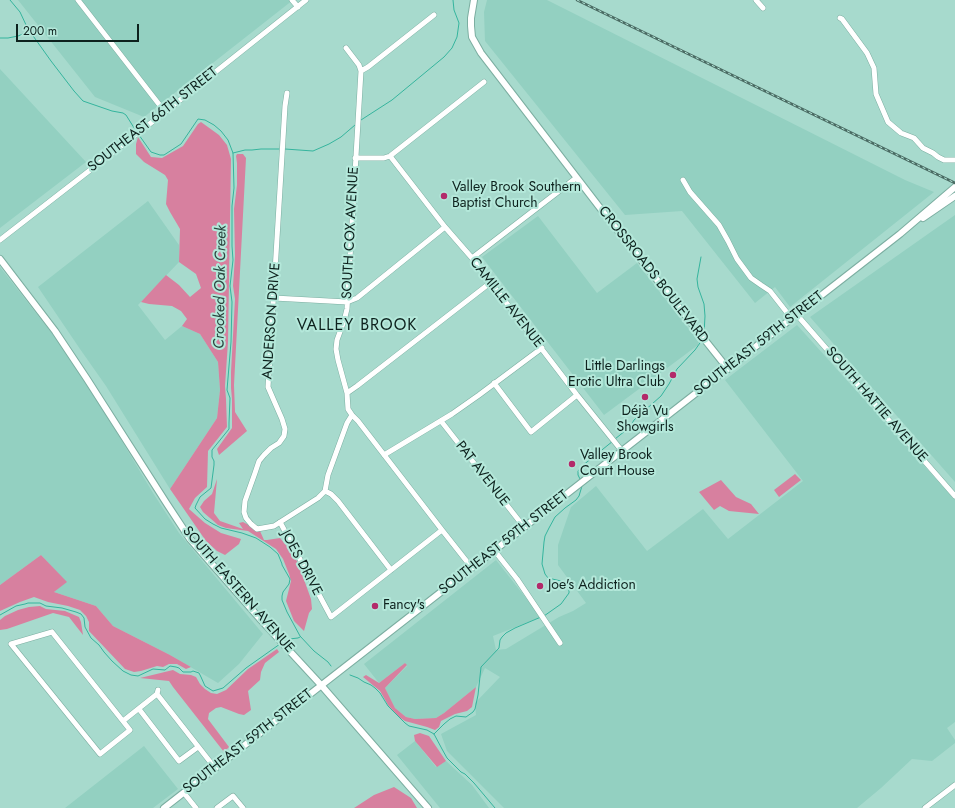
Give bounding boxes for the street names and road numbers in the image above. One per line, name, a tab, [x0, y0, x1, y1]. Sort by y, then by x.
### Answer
street label: SOUTHEAST 66TH STREET	[85, 64, 221, 176]
street label: SOUTH COX AVENUE	[339, 166, 363, 300]
street label: CROSSROADS BOULEVARD	[594, 203, 712, 347]
street label: CAMILLE AVENUE	[466, 254, 546, 352]
street label: ANDERSON DRIVE	[260, 262, 284, 380]
street label: SOUTHEAST 59TH STREET	[691, 288, 827, 400]
street label: SOUTH HATTIE AVENUE	[821, 344, 931, 466]
street label: PAT AVENUE	[451, 438, 513, 510]
street label: SOUTHEAST 59TH STREET	[436, 487, 572, 599]
street label: SOUTH EASTERN AVENUE	[179, 523, 297, 657]
street label: JOES DRIVE	[277, 527, 325, 599]
street label: SOUTHEAST 59TH STREET	[180, 686, 316, 798]

